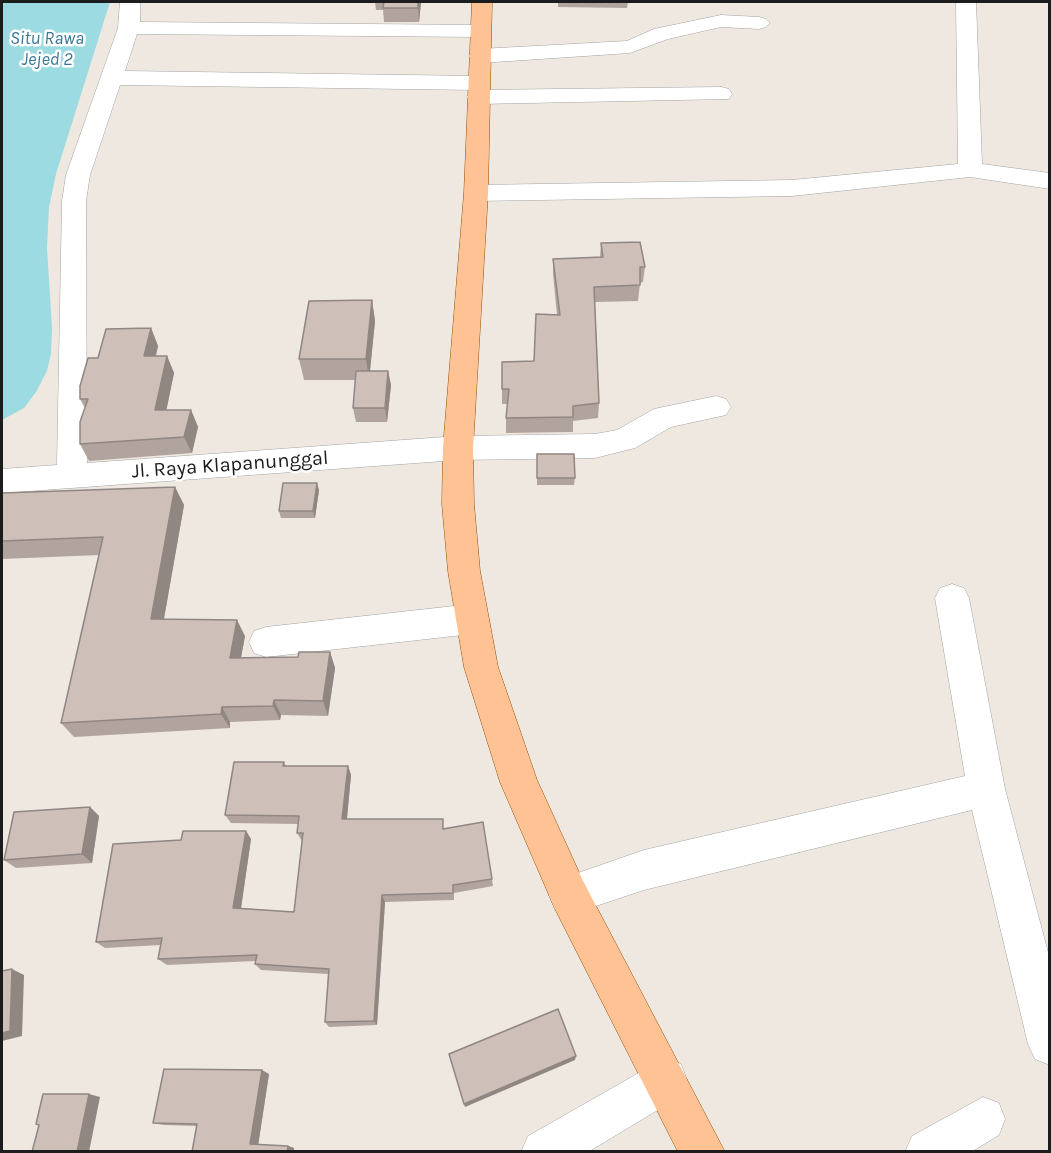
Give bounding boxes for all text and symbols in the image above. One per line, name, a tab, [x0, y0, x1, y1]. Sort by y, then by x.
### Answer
water label: Situ Rawa Jejed 2	[10, 28, 84, 70]
street label: Jl. Raya Klapanunggal	[131, 446, 329, 484]

